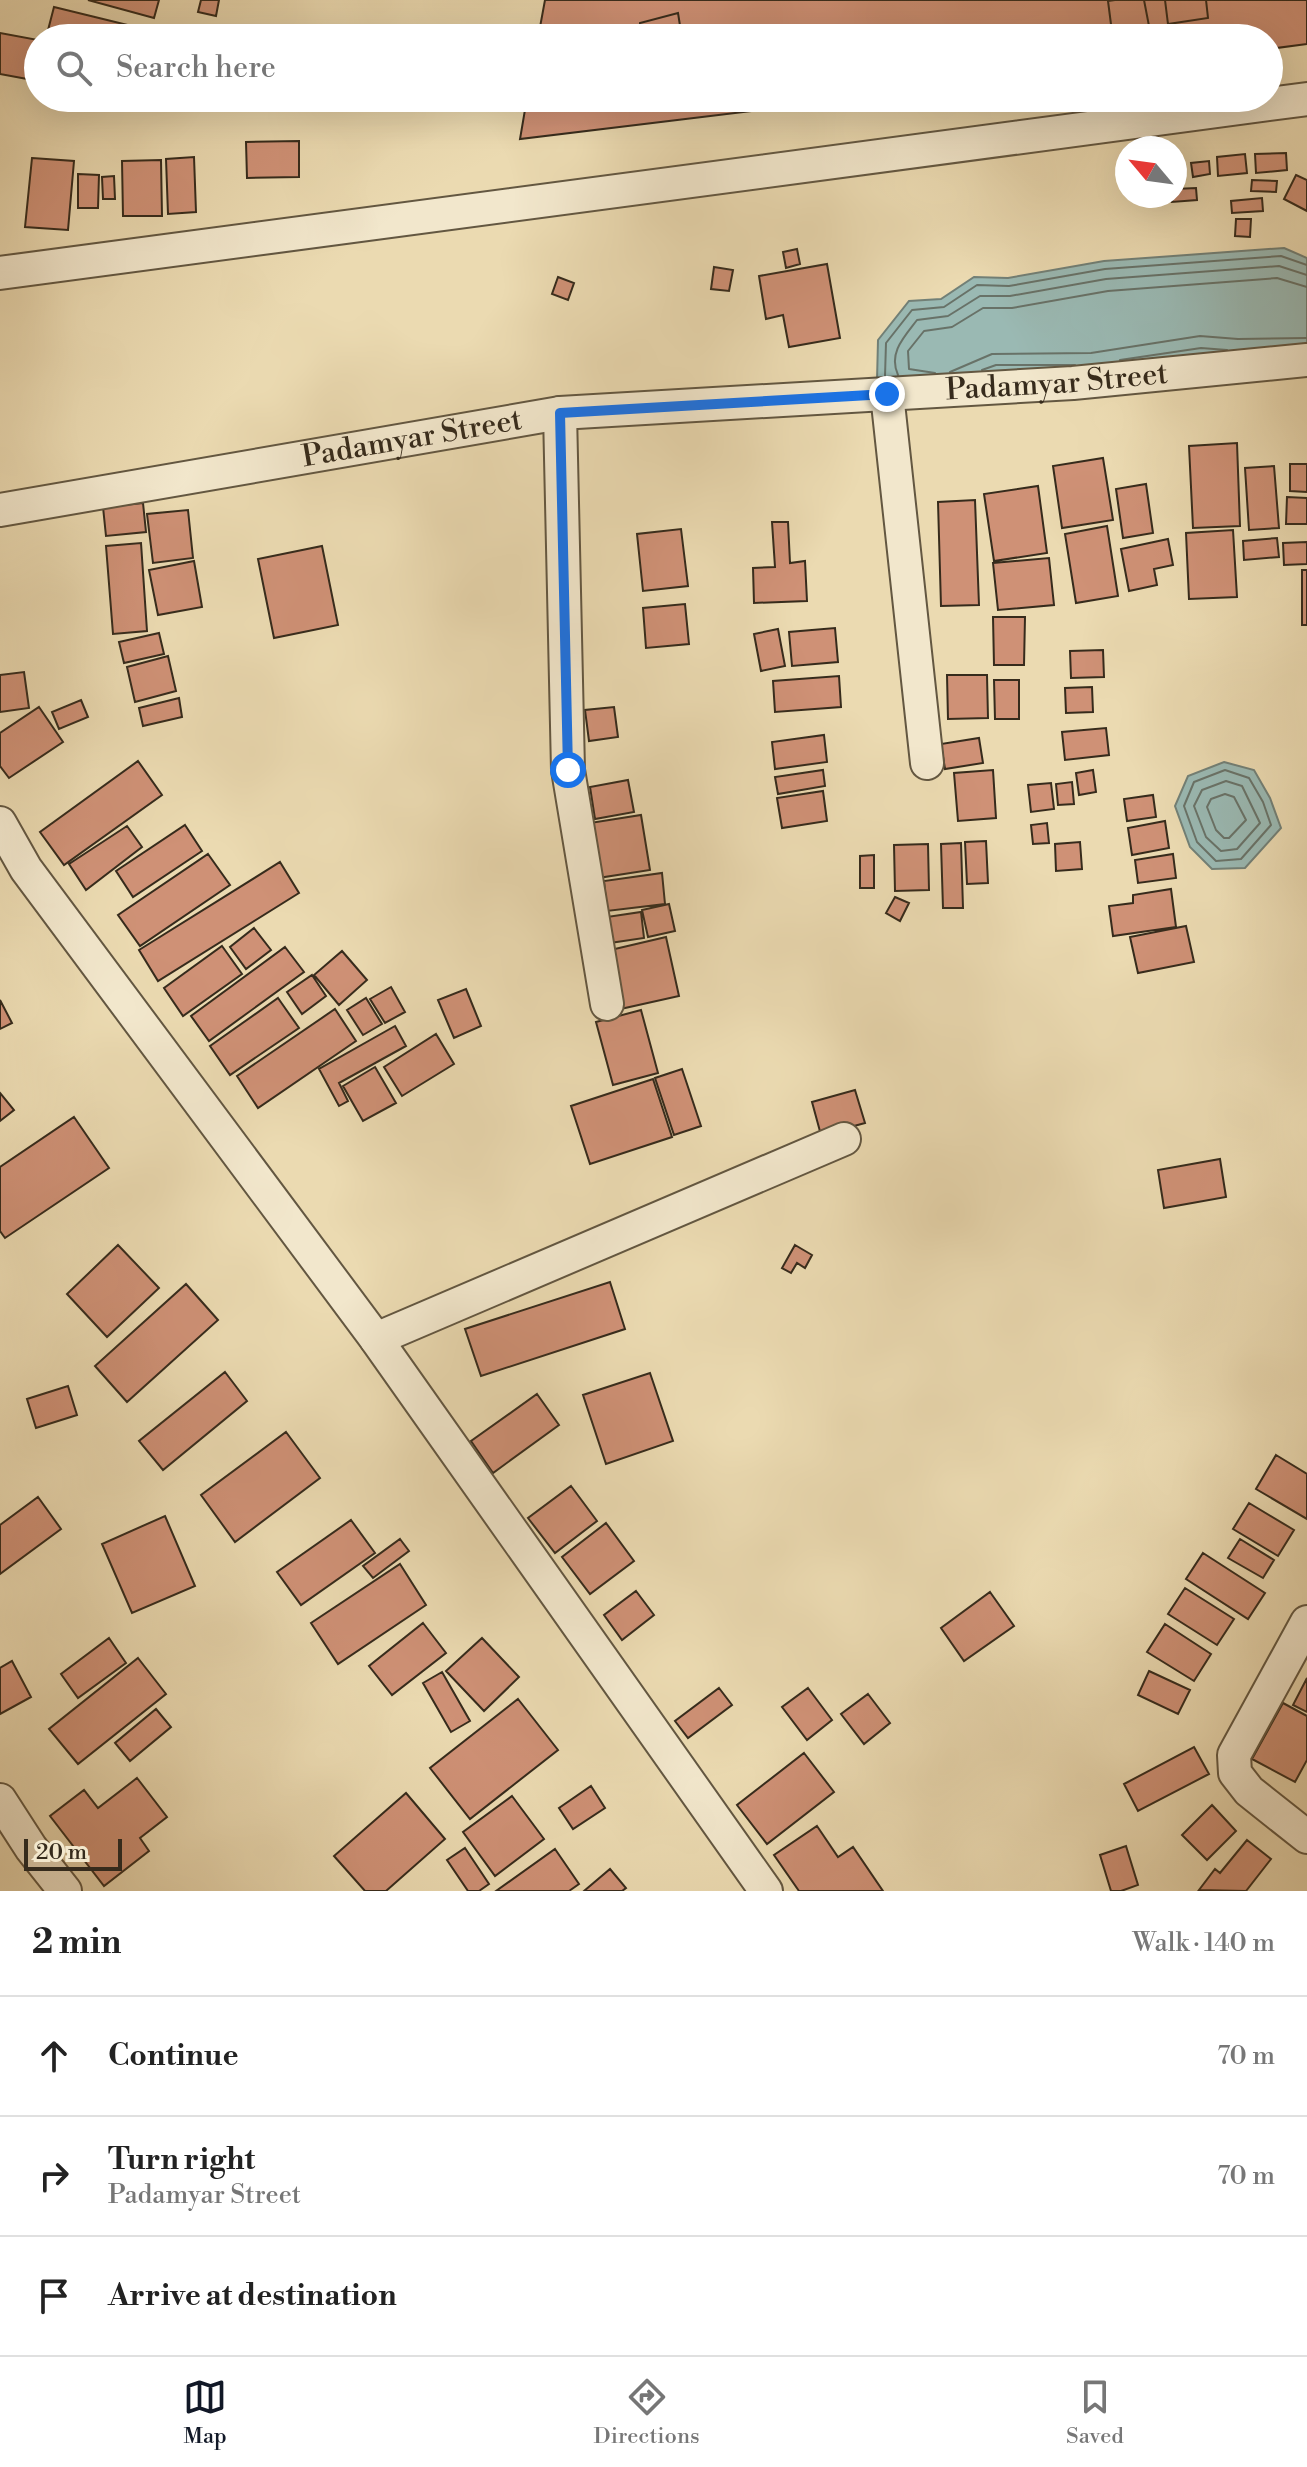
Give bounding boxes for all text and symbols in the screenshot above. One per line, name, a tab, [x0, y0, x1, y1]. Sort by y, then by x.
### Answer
search box	[24, 24, 1283, 112]
icon: search	[52, 46, 96, 90]
text: Search here	[116, 49, 276, 87]
north arrow	[1115, 136, 1187, 208]
street label: Padamyar Street	[945, 355, 1170, 409]
route end	[869, 376, 905, 412]
street label: Padamyar Street	[299, 401, 525, 476]
route start	[550, 752, 586, 788]
scale bar	[24, 1835, 122, 1871]
text: 20 m	[36, 1839, 87, 1866]
text: 2 min	[32, 1922, 121, 1964]
text: Walk · 140 m	[1133, 1927, 1275, 1959]
icon: ahead	[32, 2034, 76, 2078]
text: Continue	[108, 2037, 239, 2075]
text: 70 m	[1217, 2040, 1275, 2072]
text: Turn right	[108, 2141, 255, 2179]
icon: right	[32, 2154, 76, 2198]
text: 70 m	[1217, 2160, 1275, 2192]
text: Padamyar Street	[108, 2179, 301, 2211]
icon: arrive	[32, 2274, 76, 2318]
text: Arrive at destination	[108, 2277, 397, 2315]
tab: Map	[183, 2375, 227, 2450]
tab: Directions	[594, 2375, 700, 2450]
tab: Saved	[1066, 2375, 1124, 2450]

